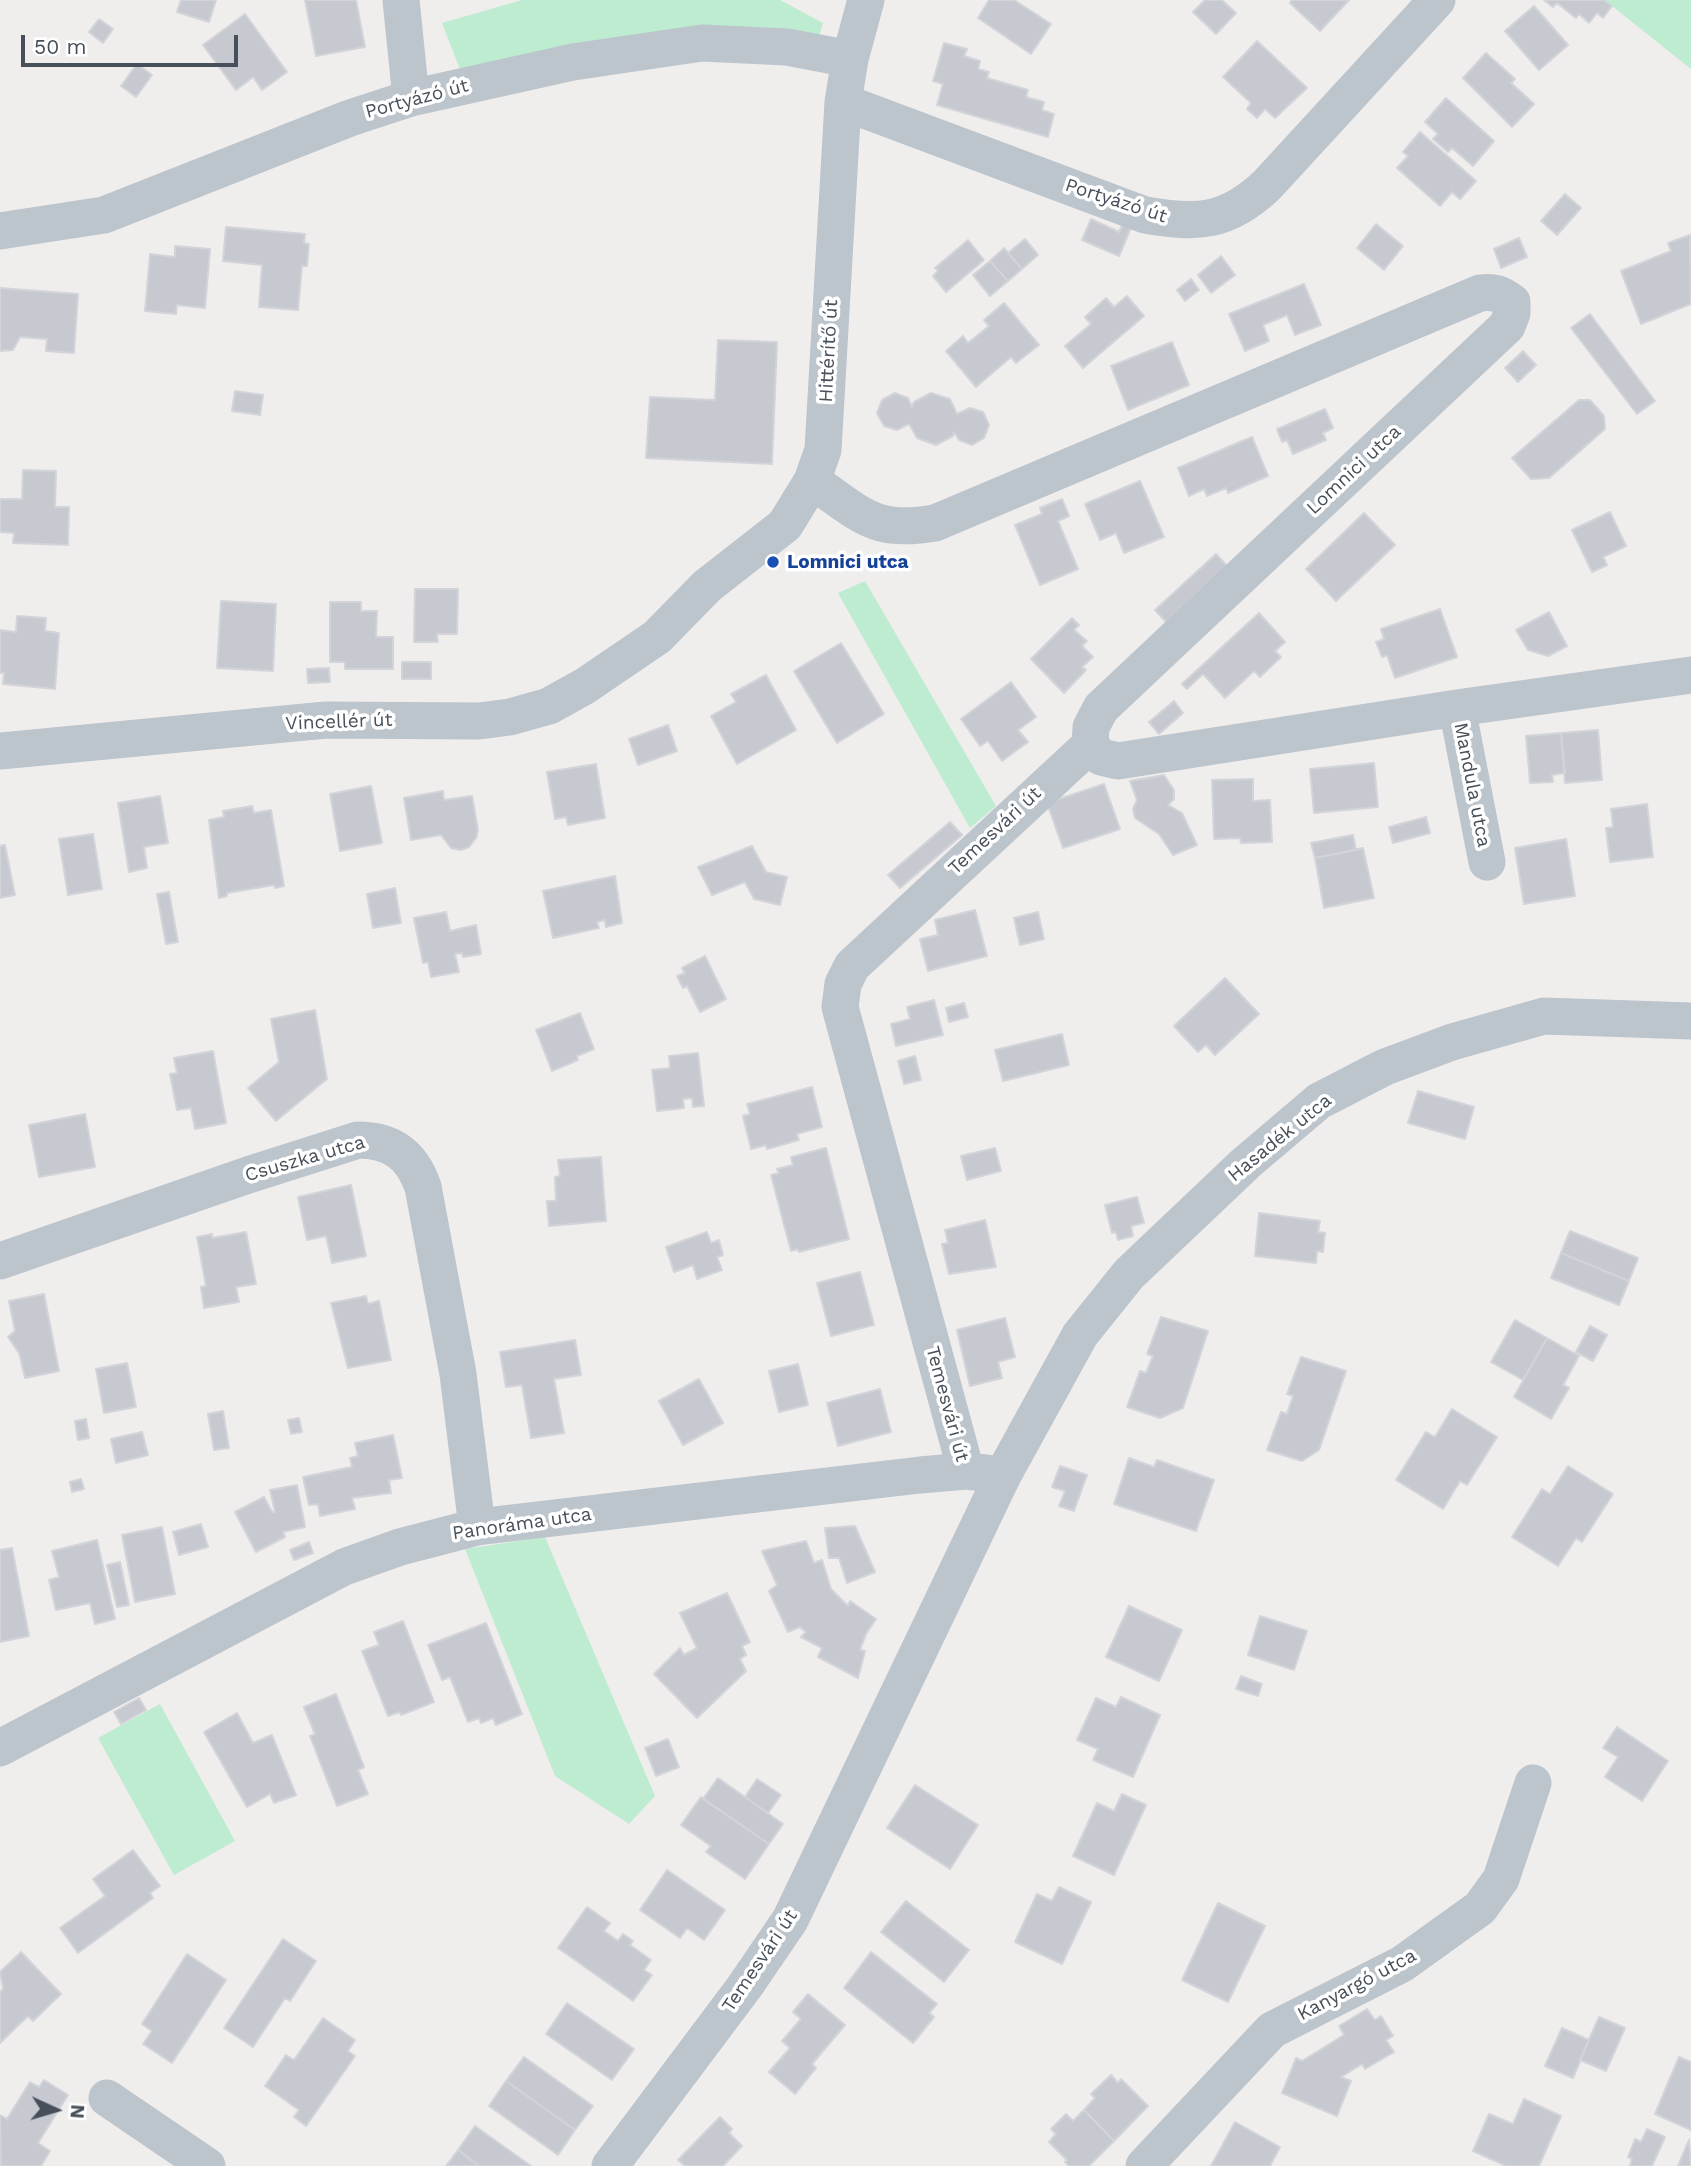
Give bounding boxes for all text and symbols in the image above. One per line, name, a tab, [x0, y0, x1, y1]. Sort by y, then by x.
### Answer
scale bar	[24, 21, 242, 65]
text: 50 m	[34, 34, 86, 59]
street label: Portyázó út	[363, 74, 471, 124]
street label: Portyázó út	[1062, 174, 1170, 228]
street label: Hittérítő út	[815, 299, 843, 403]
street label: Lomnici utca	[1302, 421, 1406, 519]
place label: Lomnici utca	[787, 551, 908, 573]
marker: Lomnici utca	[765, 554, 781, 570]
street label: Vincellér út	[285, 709, 393, 735]
street label: Mandula utca	[1449, 721, 1495, 849]
street label: Temesvári út	[944, 782, 1046, 880]
street label: Hasadék utca	[1224, 1089, 1336, 1187]
street label: Csuszka utca	[242, 1131, 368, 1187]
street label: Temesvári út	[921, 1344, 973, 1464]
street label: Panoráma utca	[451, 1503, 593, 1545]
street label: Temesvári út	[717, 1905, 803, 2017]
street label: Kanyargó utca	[1294, 1944, 1420, 2026]
north arrow	[21, 2075, 91, 2145]
text: N	[65, 2104, 89, 2119]

